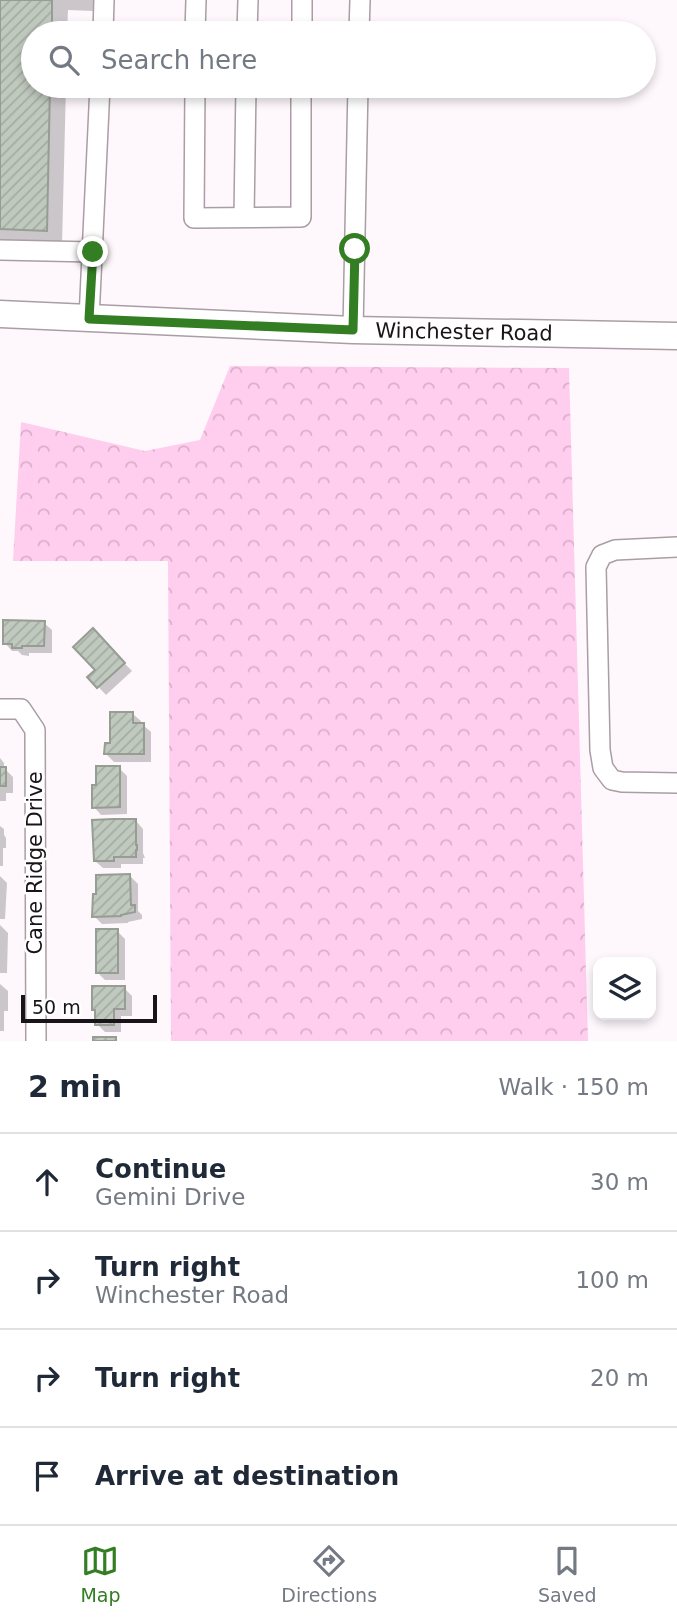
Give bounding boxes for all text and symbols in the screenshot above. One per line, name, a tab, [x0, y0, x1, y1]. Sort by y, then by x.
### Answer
search box	[21, 21, 656, 98]
icon: search	[45, 41, 83, 79]
text: Search here	[101, 45, 257, 75]
route start	[339, 233, 370, 264]
route end	[77, 236, 108, 267]
street label: Winchester Road	[375, 318, 553, 346]
street label: Cane Ridge Drive	[23, 771, 47, 955]
map controls	[593, 957, 656, 1020]
button: layers	[593, 957, 656, 1020]
scale bar	[21, 992, 158, 1024]
text: 50 m	[32, 996, 81, 1018]
text: 2 min	[28, 1069, 122, 1104]
text: Walk · 150 m	[498, 1074, 649, 1100]
text: Continue	[95, 1154, 226, 1184]
icon: ahead	[28, 1163, 66, 1201]
text: 30 m	[590, 1169, 649, 1195]
text: Gemini Drive	[95, 1184, 245, 1210]
text: Turn right	[95, 1252, 240, 1282]
icon: right	[28, 1261, 66, 1299]
text: 100 m	[575, 1267, 649, 1293]
text: Winchester Road	[95, 1282, 289, 1308]
icon: right	[28, 1359, 66, 1397]
text: Turn right	[95, 1363, 240, 1393]
text: 20 m	[590, 1365, 649, 1391]
icon: arrive	[28, 1457, 66, 1495]
text: Arrive at destination	[95, 1461, 399, 1491]
tab: Map	[80, 1542, 121, 1606]
tab: Directions	[281, 1542, 377, 1606]
tab: Saved	[538, 1542, 597, 1606]

